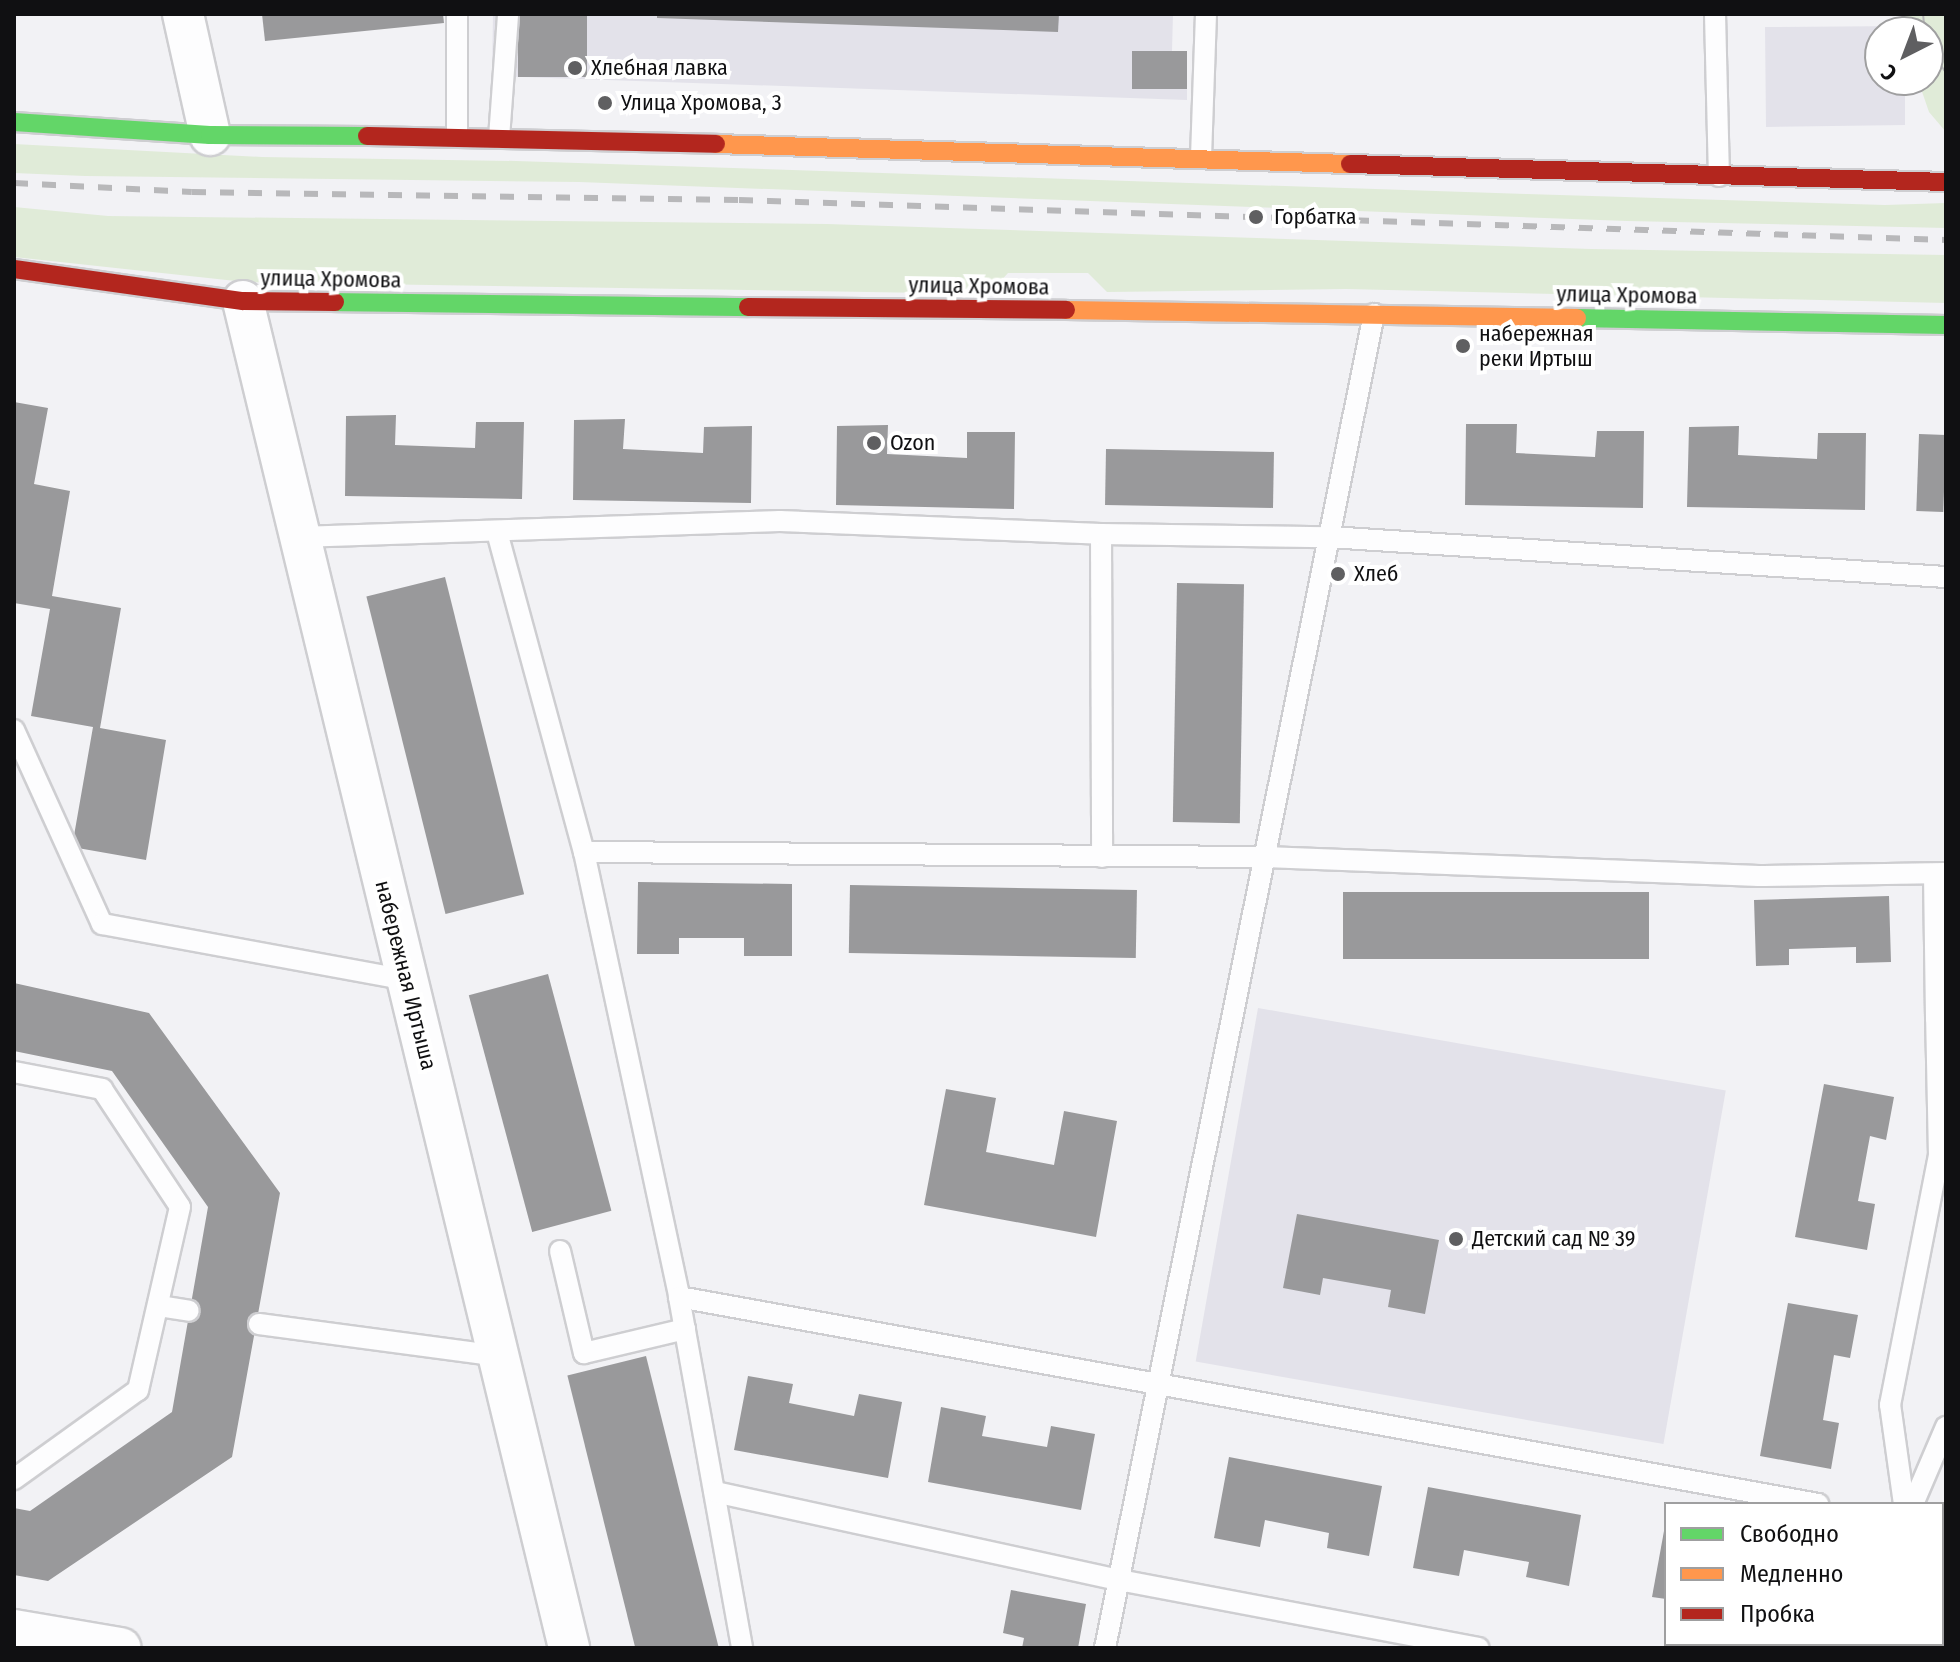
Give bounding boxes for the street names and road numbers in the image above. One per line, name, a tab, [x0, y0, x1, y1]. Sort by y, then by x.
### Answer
street label: улица Хромова	[260, 265, 402, 293]
street label: улица Хромова	[908, 272, 1050, 300]
street label: улица Хромова	[1556, 281, 1698, 309]
street label: набережная Иртыша	[370, 877, 442, 1073]

